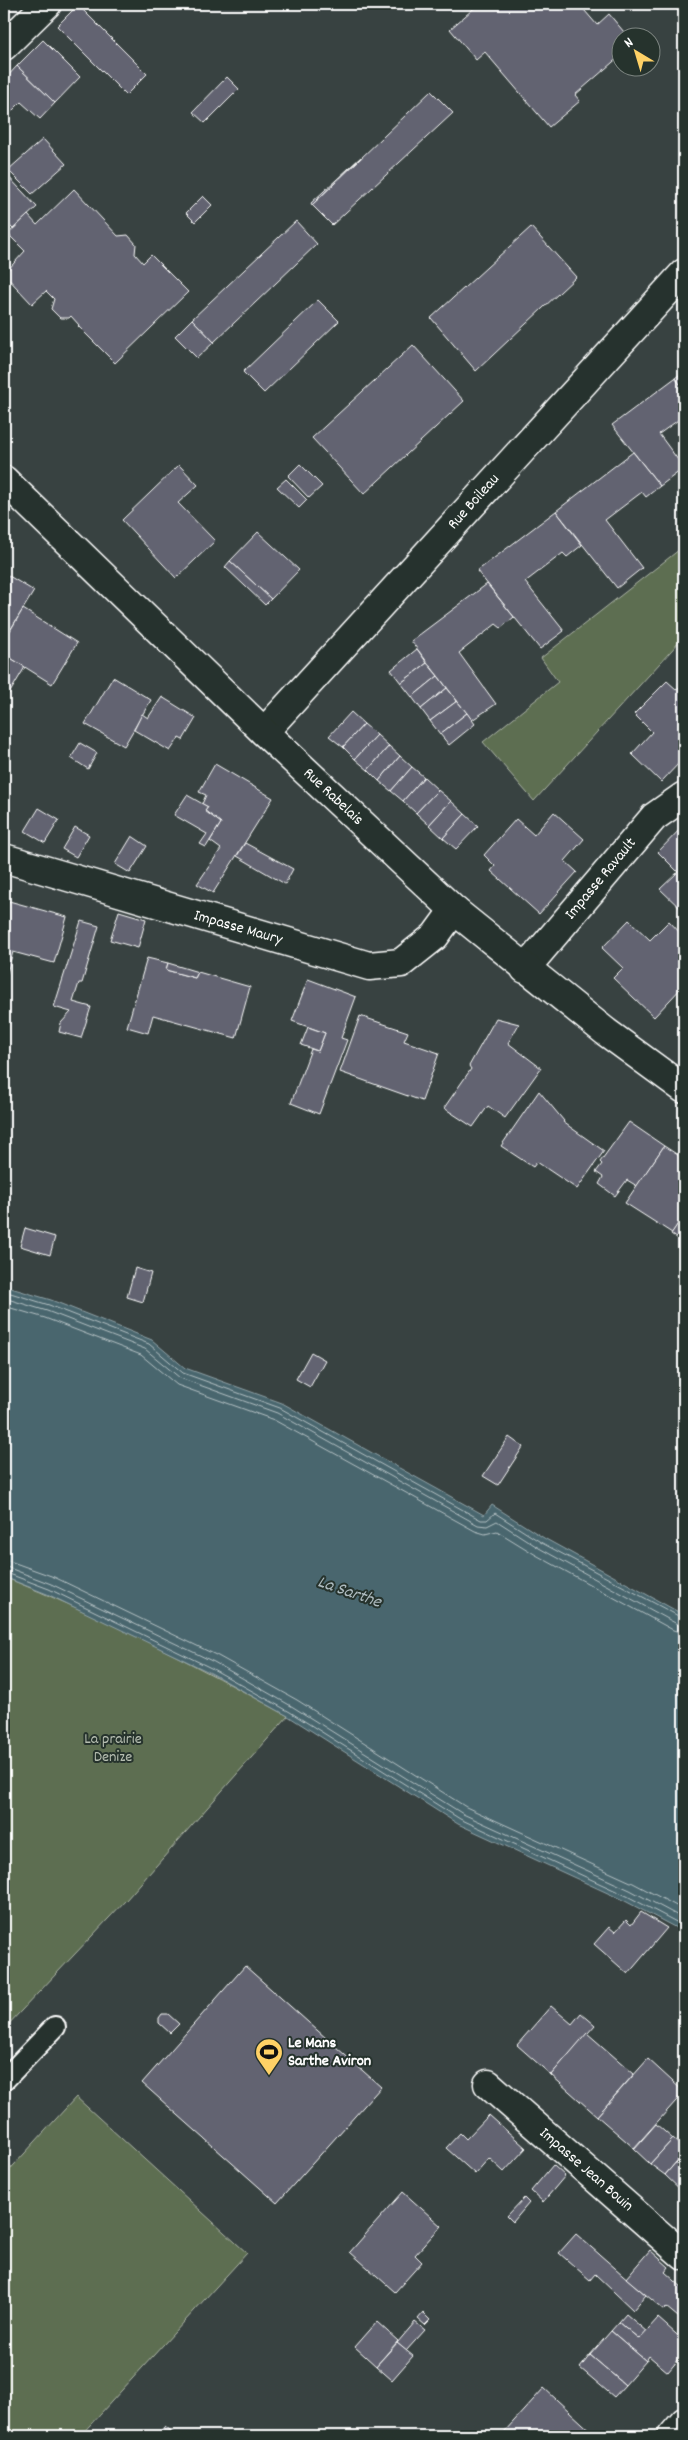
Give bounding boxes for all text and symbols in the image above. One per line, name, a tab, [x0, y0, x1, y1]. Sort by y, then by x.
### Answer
north arrow	[610, 28, 660, 78]
text: N	[620, 33, 638, 53]
street label: Rue Boileau	[443, 469, 505, 535]
street label: Rue Rabelais	[297, 763, 369, 831]
street label: Impasse Ravault	[560, 833, 642, 925]
street label: Impasse Maury	[191, 904, 286, 952]
water label: La Sarthe	[314, 1570, 385, 1616]
park label: La prairie Denize	[84, 1728, 142, 1769]
place label: Le Mans Sarthe Aviron	[288, 2032, 371, 2073]
sports icon: Le Mans Sarthe Aviron	[254, 2037, 284, 2076]
street label: Impasse Jean Bouin	[534, 2122, 638, 2218]

